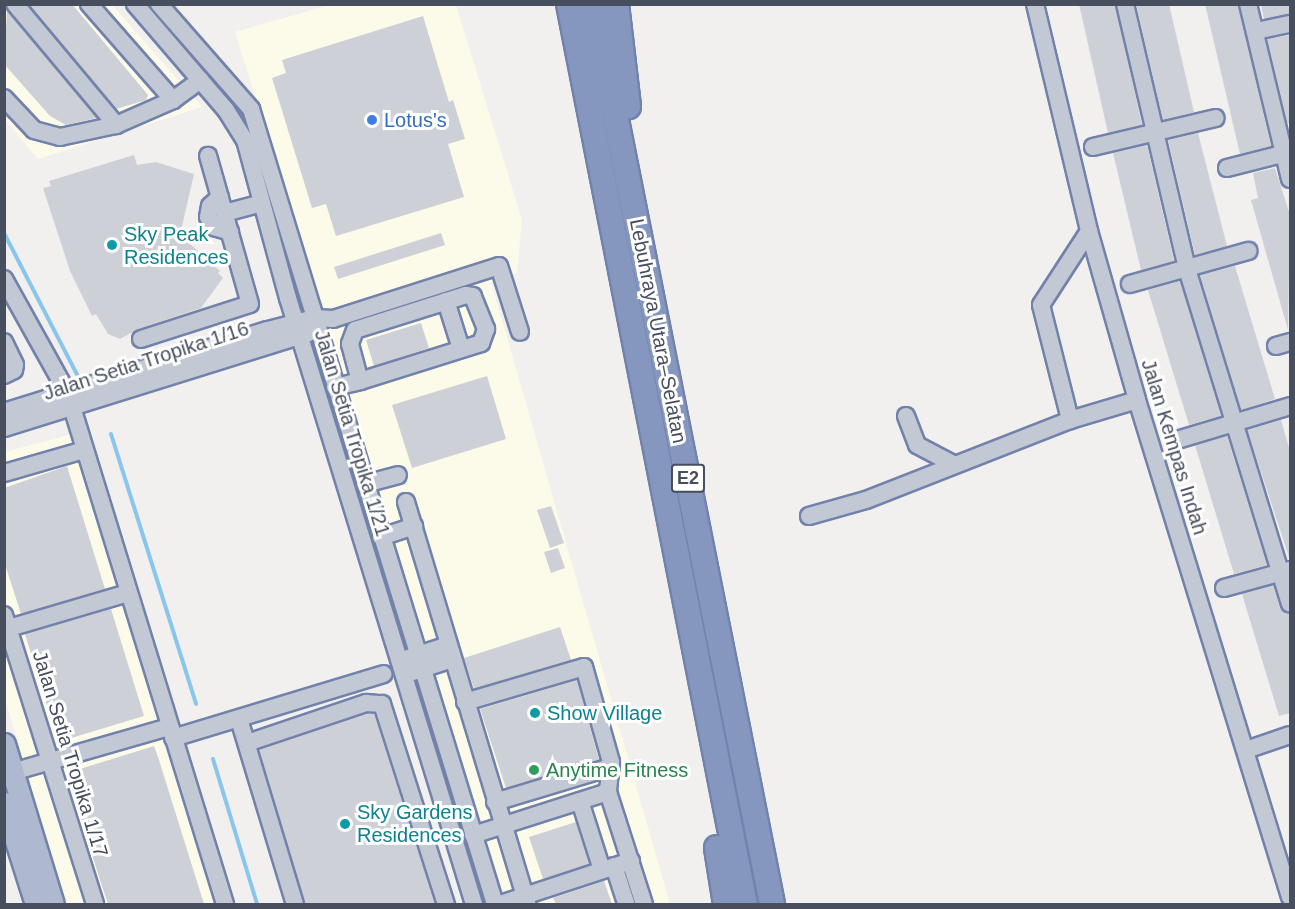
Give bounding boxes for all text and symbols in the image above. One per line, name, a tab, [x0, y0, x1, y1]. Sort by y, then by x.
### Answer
place label: Lotus's	[384, 108, 447, 132]
marker: Lotus's	[365, 113, 379, 127]
street label: Lebuhraya Utara–Selatan	[624, 217, 692, 445]
place label: Sky Peak Residences	[124, 222, 229, 269]
marker: Sky Peak Residences	[105, 238, 119, 252]
street label: Jalan Setia Tropika 1/16	[40, 316, 252, 406]
street label: Jalan Setia Tropika 1/21	[309, 327, 395, 539]
street label: Jalan Kempas Indah	[1136, 356, 1212, 538]
road number: E2	[670, 463, 706, 493]
street label: Jalan Setia Tropika 1/17	[27, 648, 113, 860]
place label: Show Village	[547, 701, 662, 725]
marker: Show Village	[528, 706, 542, 720]
place label: Anytime Fitness	[546, 758, 688, 782]
marker: Anytime Fitness	[527, 763, 541, 777]
place label: Sky Gardens Residences	[357, 801, 473, 848]
marker: Sky Gardens Residences	[338, 817, 352, 831]

